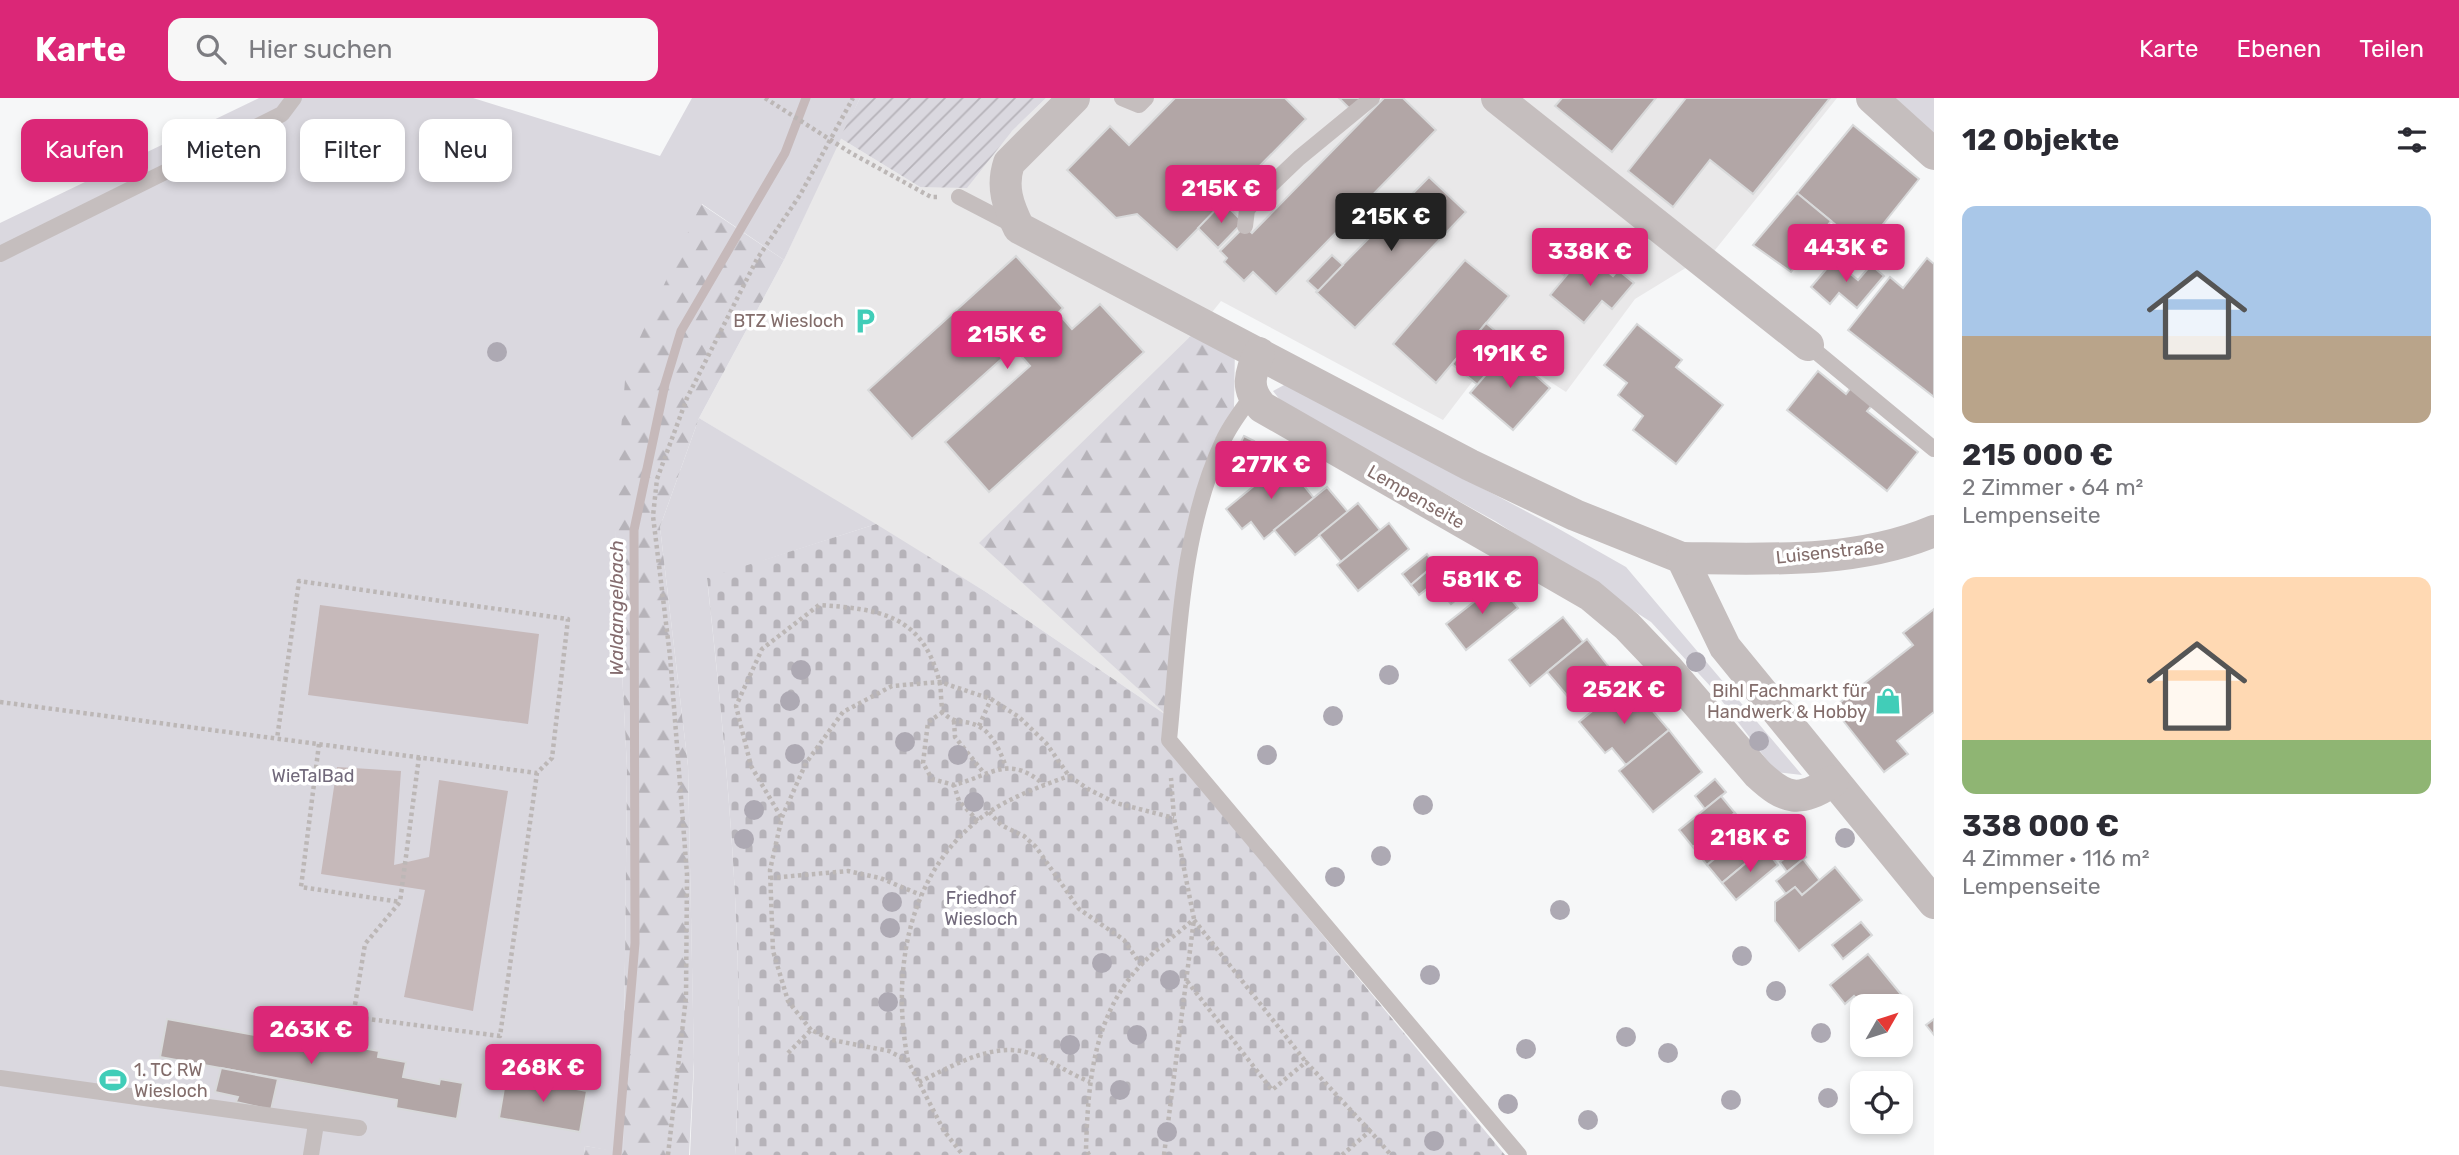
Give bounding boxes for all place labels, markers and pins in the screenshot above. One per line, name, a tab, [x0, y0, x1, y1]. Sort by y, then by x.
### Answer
pin: 215K €	[1164, 166, 1278, 225]
pin: 215K €	[1334, 194, 1448, 253]
pin: 443K €	[1789, 225, 1903, 284]
pin: 338K €	[1533, 228, 1647, 288]
parking icon: BTZ Wiesloch	[850, 306, 880, 336]
place label: BTZ Wiesloch	[733, 310, 844, 332]
pin: 215K €	[950, 312, 1064, 371]
pin: 191K €	[1453, 330, 1567, 390]
pin: 277K €	[1214, 442, 1328, 501]
pin: 581K €	[1425, 556, 1539, 616]
pin: 252K €	[1567, 666, 1681, 726]
place label: Bihl Fachmarkt für Handwerk & Hobby	[1707, 680, 1867, 723]
shop icon: Bihl Fachmarkt für Handwerk & Hobby	[1873, 686, 1903, 716]
pin: 218K €	[1693, 814, 1807, 874]
pin: 263K €	[254, 1006, 368, 1066]
pin: 268K €	[486, 1044, 600, 1104]
place label: 1. TC RW Wiesloch	[134, 1059, 208, 1102]
sports icon: 1. TC RW Wiesloch	[98, 1065, 128, 1095]

